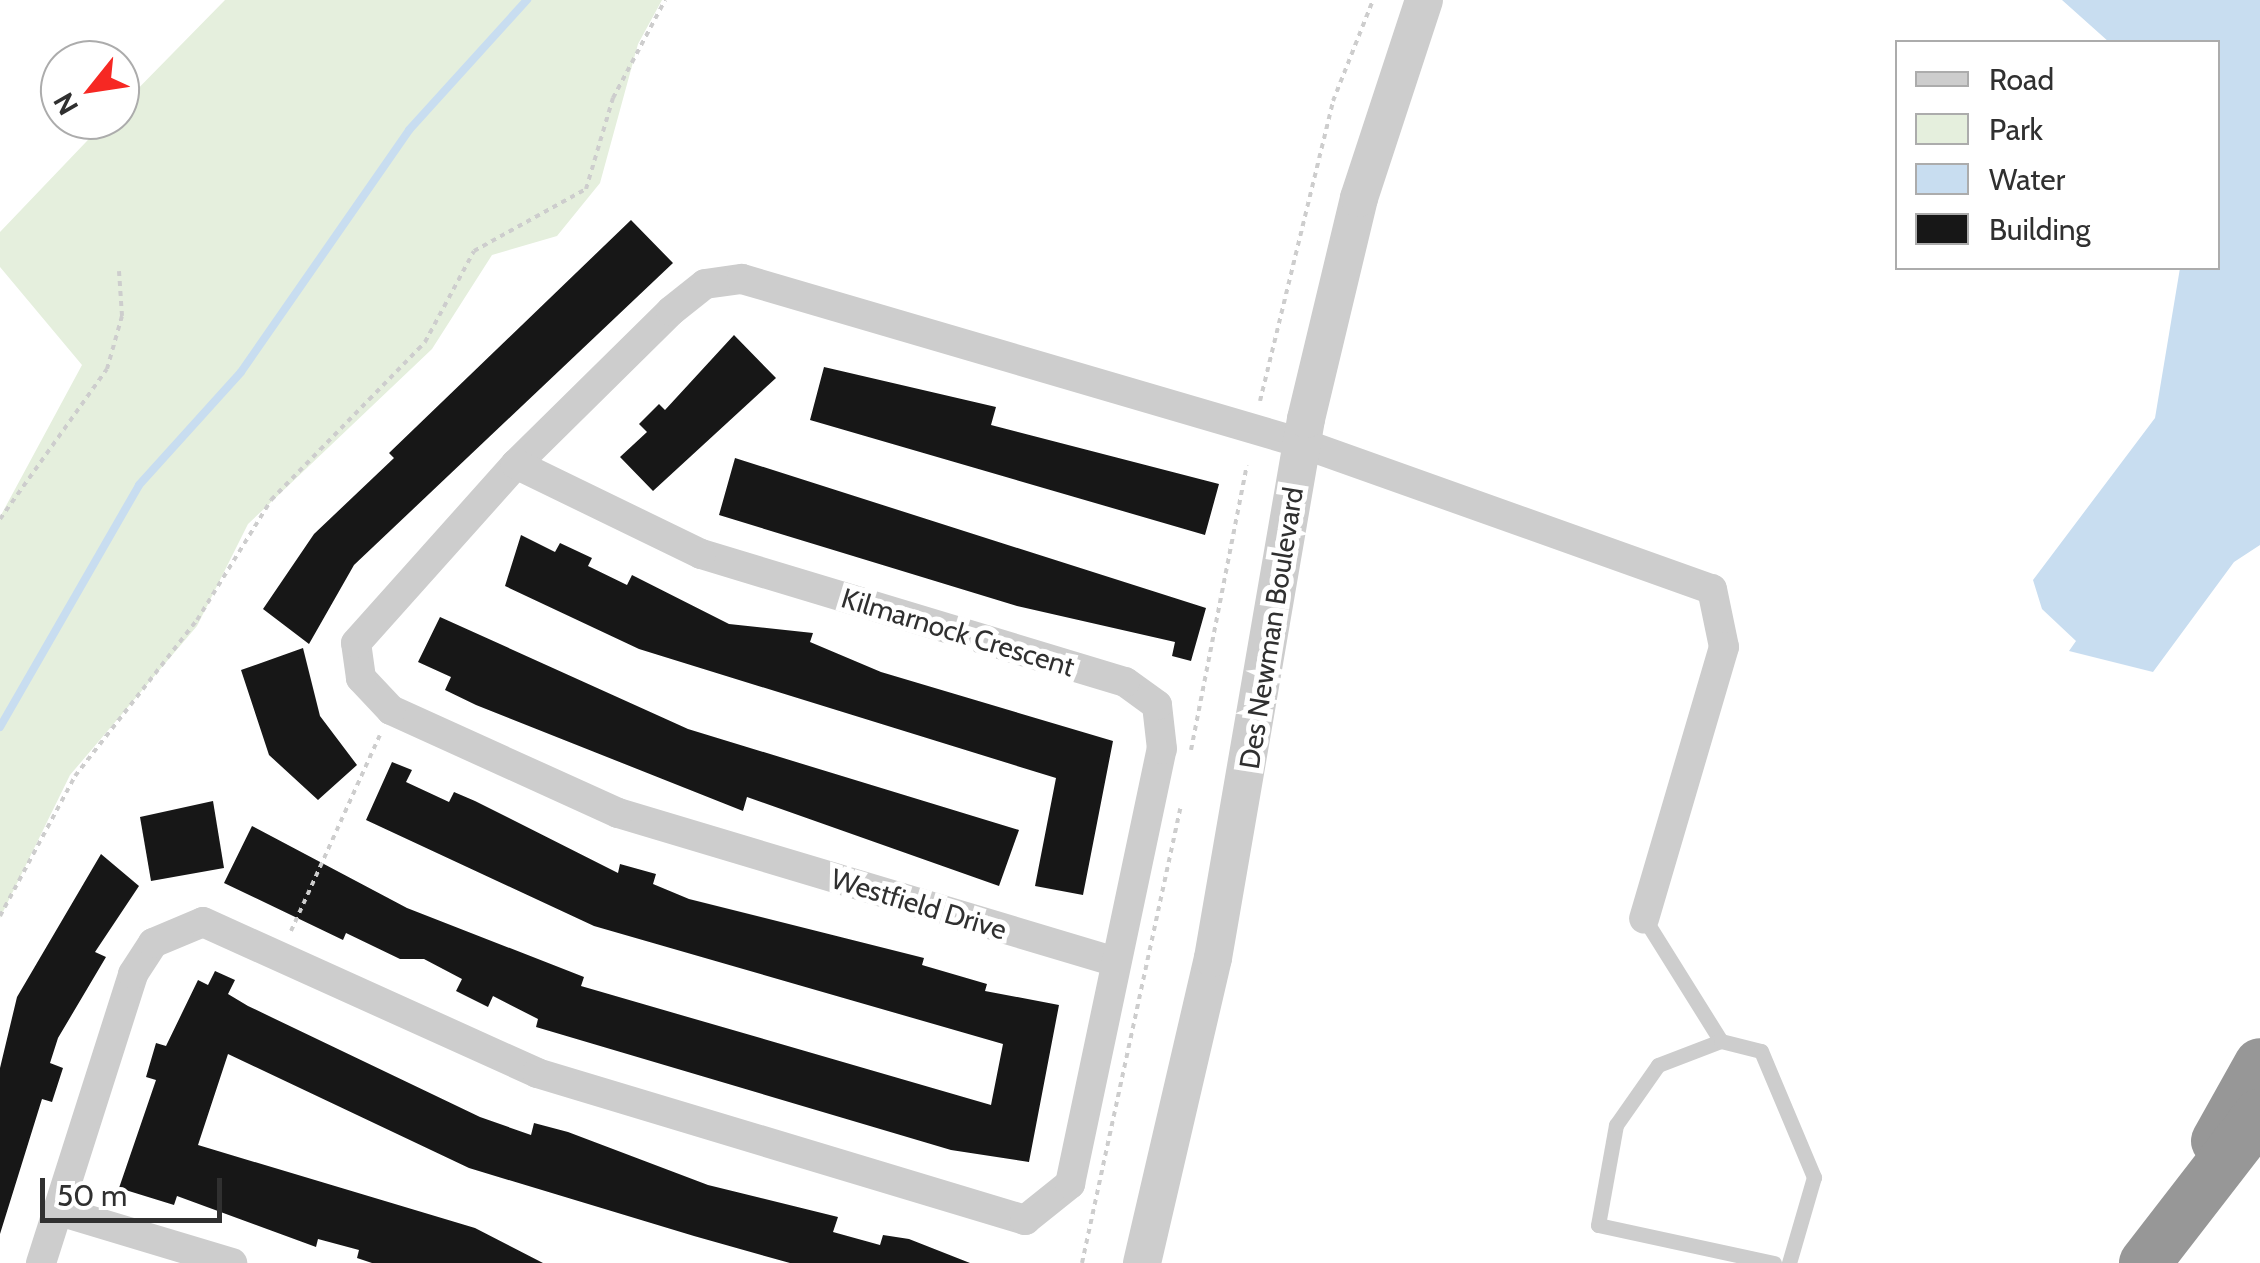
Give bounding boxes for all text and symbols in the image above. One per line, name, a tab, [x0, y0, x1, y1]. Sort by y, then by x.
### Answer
north arrow	[40, 40, 140, 140]
legend	[1895, 40, 2220, 270]
text: Road	[1989, 61, 2054, 98]
text: N	[46, 87, 85, 121]
text: Park	[1989, 111, 2043, 148]
text: Water	[1989, 161, 2065, 198]
text: Building	[1989, 211, 2091, 248]
street label: Des Newman Boulevard	[1232, 485, 1310, 771]
street label: Kilmarnock Crescent	[838, 581, 1078, 683]
street label: Westfield Drive	[827, 861, 1011, 947]
scale bar	[45, 1158, 228, 1220]
text: 50 m	[57, 1177, 127, 1214]

